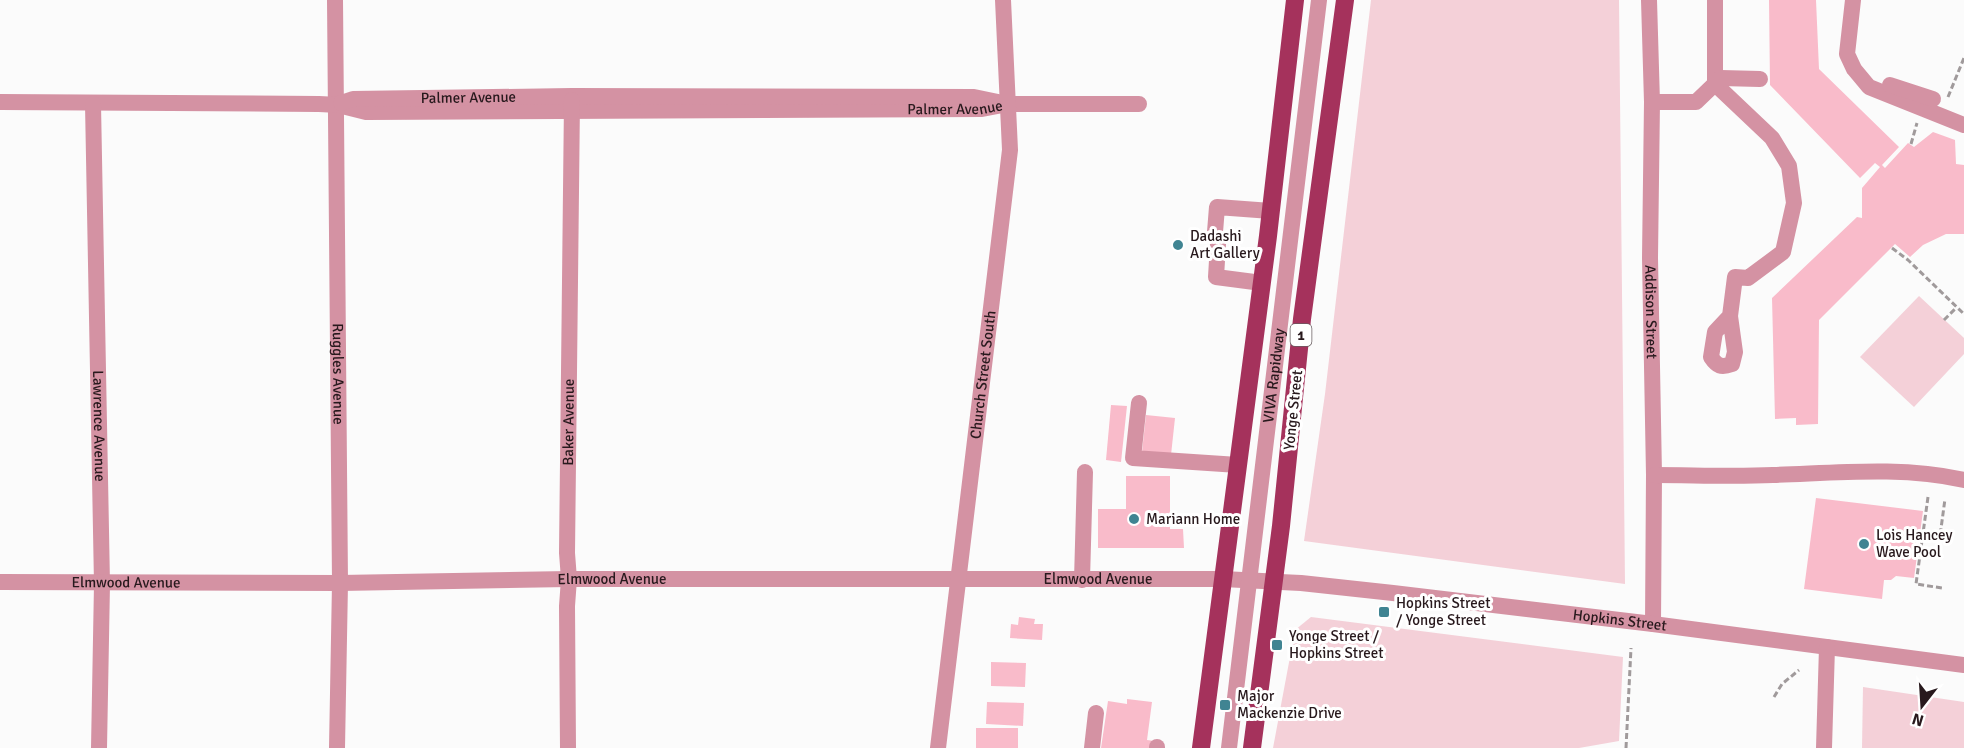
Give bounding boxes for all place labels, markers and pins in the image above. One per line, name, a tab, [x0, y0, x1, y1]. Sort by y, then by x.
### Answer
place label: Dadashi Art Gallery	[1190, 227, 1260, 262]
marker: Dadashi Art Gallery	[1171, 238, 1185, 252]
place label: Mariann Home	[1146, 510, 1240, 528]
marker: Mariann Home	[1127, 512, 1141, 526]
place label: Lois Hancey Wave Pool	[1876, 526, 1952, 561]
marker: Lois Hancey Wave Pool	[1857, 537, 1871, 551]
place label: Hopkins Street / Yonge Street	[1396, 594, 1491, 629]
marker: Hopkins Street / Yonge Street	[1377, 605, 1391, 619]
place label: Yonge Street / Hopkins Street	[1289, 627, 1384, 662]
marker: Yonge Street / Hopkins Street	[1270, 638, 1284, 652]
place label: Major Mackenzie Drive	[1237, 687, 1342, 722]
marker: Major Mackenzie Drive	[1218, 698, 1232, 712]

